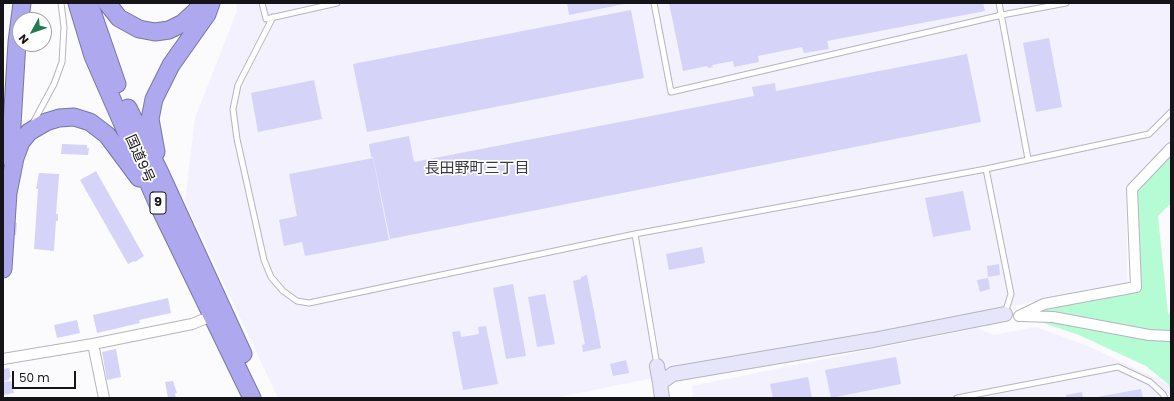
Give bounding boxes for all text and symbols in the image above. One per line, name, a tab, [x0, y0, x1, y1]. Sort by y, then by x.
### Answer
north arrow	[12, 12, 52, 52]
text: N	[15, 31, 32, 47]
street label: 国道9号	[121, 132, 157, 186]
district label: 長田野町三丁目	[425, 160, 529, 178]
road number: 9	[150, 192, 166, 214]
scale bar	[14, 363, 78, 389]
text: 50 m	[19, 369, 50, 386]

